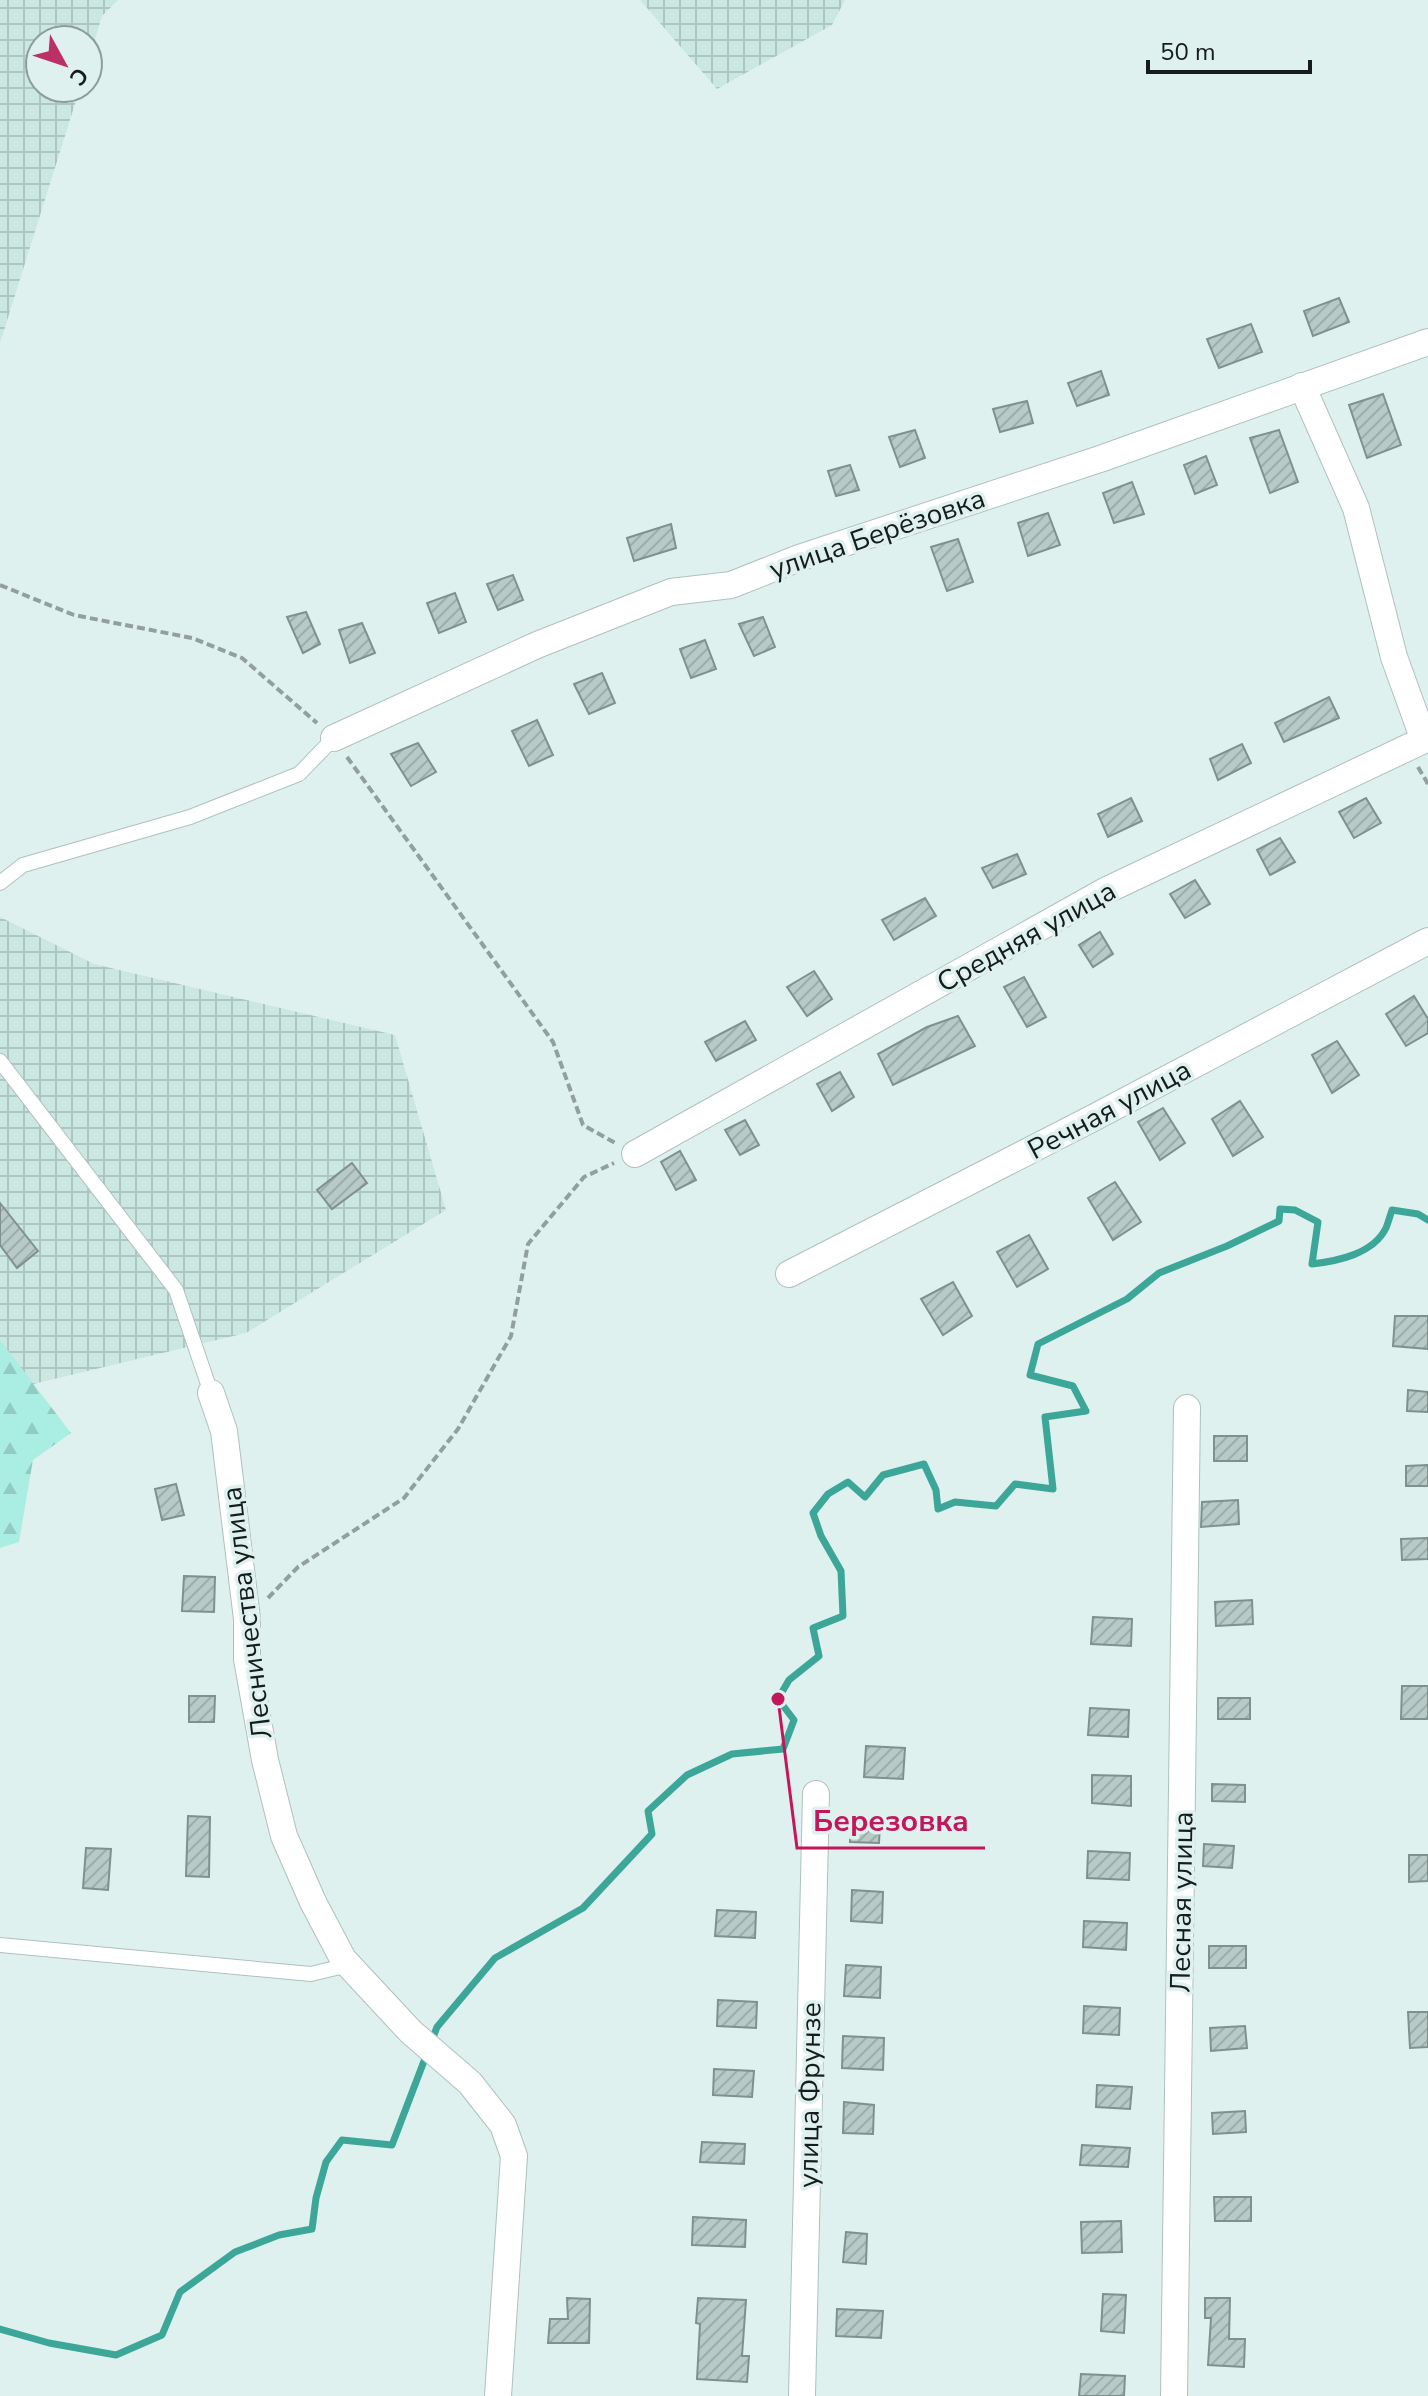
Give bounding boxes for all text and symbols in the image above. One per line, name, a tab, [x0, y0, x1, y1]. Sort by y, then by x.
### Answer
north arrow	[24, 24, 104, 104]
scale bar	[1148, 24, 1310, 74]
text: 50 m	[1160, 36, 1216, 68]
text: С	[62, 61, 95, 92]
street label: улица Берёзовка	[764, 479, 990, 589]
street label: Средняя улица	[930, 872, 1123, 1002]
street label: Речная улица	[1021, 1051, 1198, 1169]
street label: Лесничества улица	[213, 1485, 281, 1741]
callout: Березовка	[797, 1794, 985, 1848]
text: Березовка	[813, 1801, 969, 1842]
street label: Лесная улица	[1161, 1811, 1203, 1993]
street label: улица Фрунзе	[789, 2002, 831, 2188]

